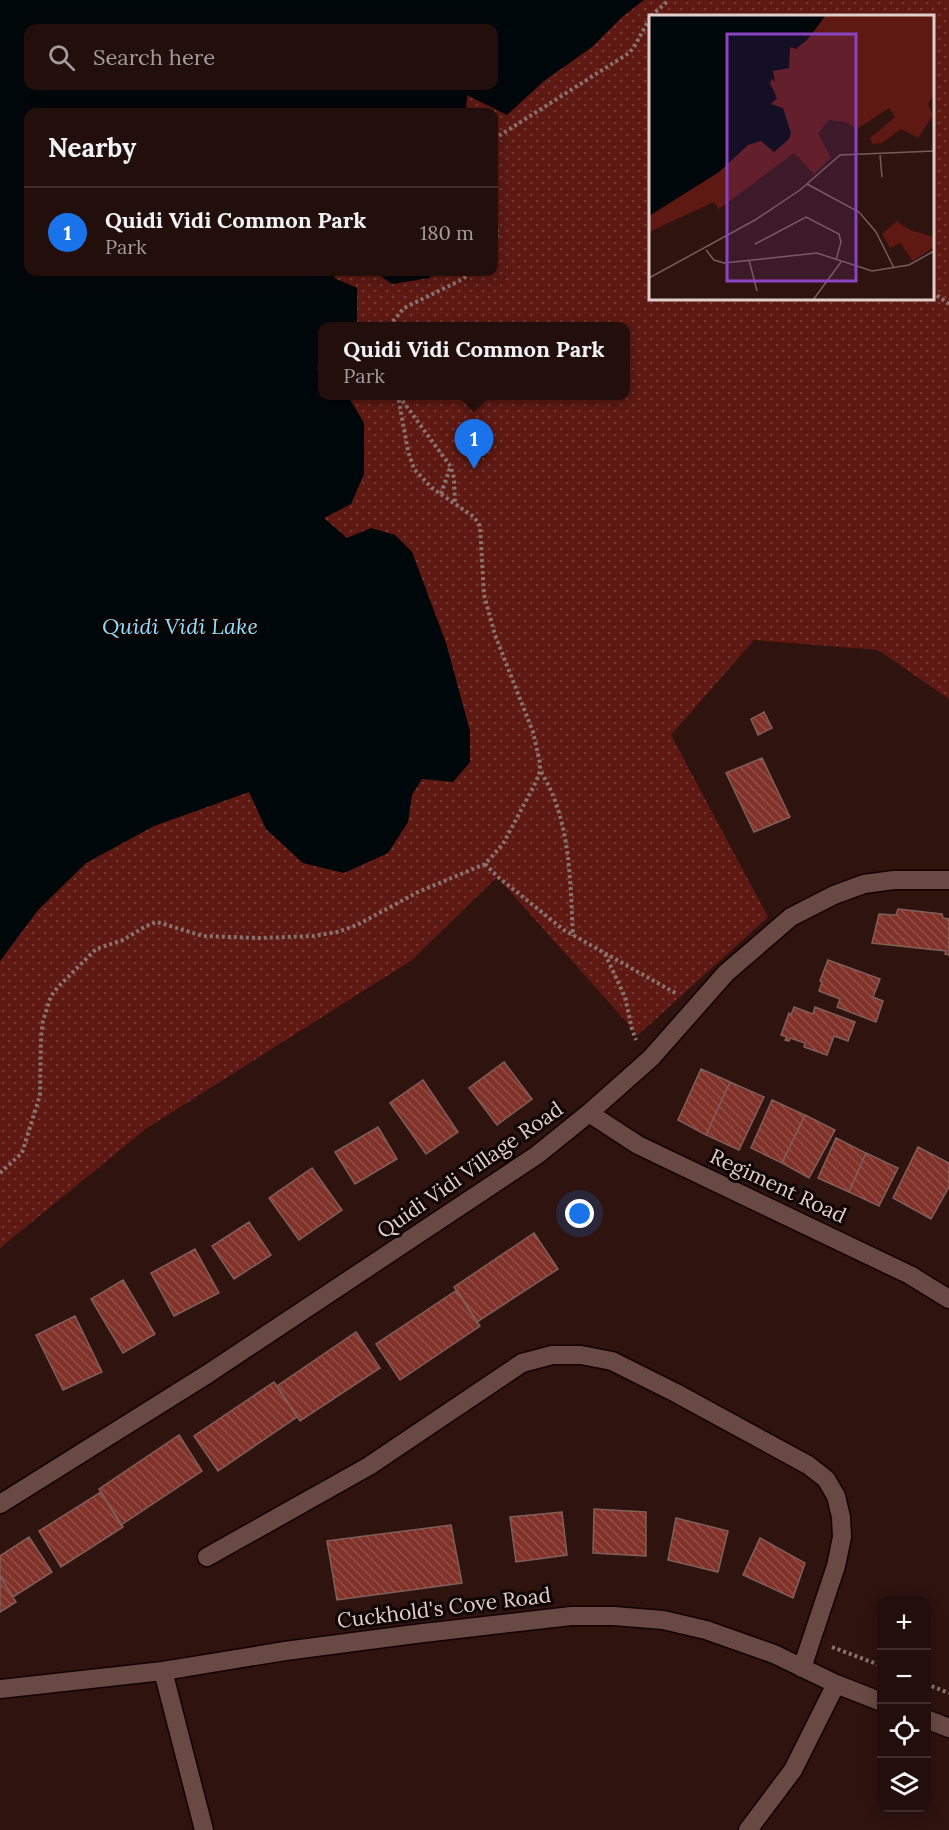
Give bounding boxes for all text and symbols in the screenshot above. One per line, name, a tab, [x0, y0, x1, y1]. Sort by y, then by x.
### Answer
inset map	[649, 15, 934, 300]
search box	[24, 24, 498, 90]
icon: search	[45, 41, 78, 74]
text: Search here	[93, 43, 215, 71]
text: Nearby	[48, 131, 136, 164]
text: Quidi Vidi Common Park	[105, 206, 366, 234]
text: 1	[63, 220, 72, 245]
text: 180 m	[420, 220, 474, 245]
text: Park	[105, 234, 147, 259]
popup	[318, 322, 630, 400]
text: Quidi Vidi Common Park	[343, 335, 605, 363]
text: Park	[343, 363, 385, 388]
pin: 1	[454, 420, 494, 469]
water label: Quidi Vidi Lake	[102, 612, 258, 640]
street label: Quidi Vidi Village Road	[371, 1095, 568, 1244]
street label: Regiment Road	[706, 1142, 851, 1229]
your location	[565, 1199, 594, 1228]
street label: Cuckhold's Cove Road	[335, 1581, 552, 1634]
map controls	[877, 1596, 931, 1812]
button: +	[877, 1596, 931, 1650]
button: −	[877, 1650, 931, 1704]
button: locate	[877, 1704, 931, 1758]
button: layers	[877, 1758, 931, 1812]

